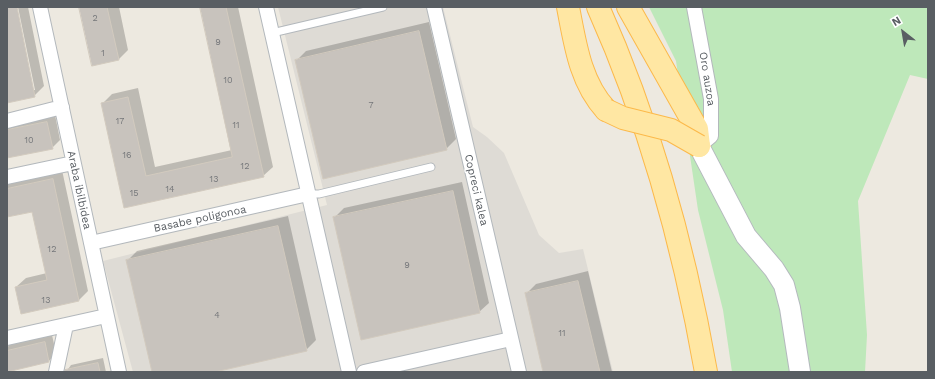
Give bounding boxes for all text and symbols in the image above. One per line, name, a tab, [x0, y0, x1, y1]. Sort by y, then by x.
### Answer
north arrow	[883, 12, 923, 52]
house number: 2	[92, 13, 98, 23]
text: N	[890, 14, 903, 29]
house number: 9	[215, 37, 221, 47]
house number: 1	[101, 48, 105, 58]
street label: Oro auzoa	[696, 51, 718, 107]
house number: 10	[223, 75, 233, 85]
house number: 7	[368, 100, 374, 110]
house number: 17	[116, 116, 124, 126]
house number: 11	[232, 120, 240, 130]
house number: 10	[24, 135, 34, 145]
street label: Araba ibilbidea	[64, 149, 94, 231]
house number: 16	[123, 150, 131, 160]
street label: Copreci kalea	[461, 153, 491, 227]
house number: 12	[241, 161, 249, 171]
house number: 13	[210, 174, 218, 184]
house number: 14	[165, 184, 175, 194]
house number: 15	[130, 188, 138, 198]
street label: Basabe poligonoa	[153, 203, 247, 235]
house number: 12	[48, 244, 56, 254]
house number: 9	[404, 260, 410, 270]
house number: 13	[42, 295, 50, 305]
house number: 4	[214, 310, 220, 320]
house number: 11	[558, 328, 566, 338]

